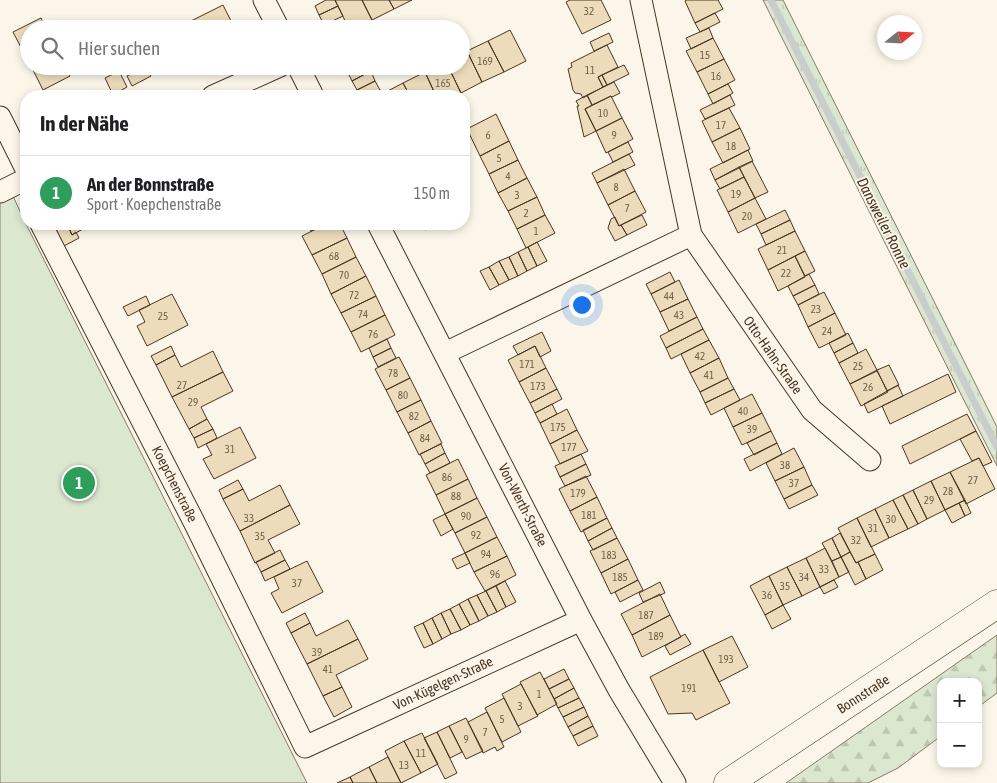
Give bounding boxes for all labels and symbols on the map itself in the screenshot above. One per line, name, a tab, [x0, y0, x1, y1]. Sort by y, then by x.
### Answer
house number: 32	[584, 5, 594, 17]
north arrow	[877, 15, 922, 60]
house number: 15	[700, 49, 710, 61]
house number: 169	[477, 55, 493, 67]
house number: 11	[585, 64, 595, 76]
house number: 16	[711, 70, 721, 82]
house number: 165	[435, 77, 451, 89]
house number: 10	[598, 107, 608, 119]
house number: 17	[716, 119, 726, 131]
house number: 6	[485, 129, 491, 141]
house number: 9	[611, 129, 617, 141]
house number: 18	[726, 140, 736, 152]
house number: 5	[496, 152, 502, 164]
house number: 4	[505, 170, 511, 182]
water label: Dansweiler Ronne	[854, 175, 914, 272]
house number: 8	[613, 181, 619, 193]
house number: 19	[731, 188, 741, 200]
house number: 3	[514, 189, 520, 201]
house number: 7	[624, 202, 630, 214]
house number: 2	[523, 207, 529, 219]
house number: 20	[742, 210, 752, 222]
house number: 1	[533, 225, 539, 237]
house number: 21	[777, 244, 787, 256]
house number: 68	[329, 250, 339, 262]
house number: 22	[781, 267, 791, 279]
house number: 70	[339, 269, 349, 281]
house number: 72	[349, 289, 359, 301]
house number: 44	[664, 290, 674, 302]
your location	[569, 292, 595, 318]
house number: 23	[811, 303, 821, 315]
house number: 74	[358, 308, 368, 320]
house number: 43	[674, 309, 684, 321]
house number: 25	[158, 310, 168, 322]
street label: Otto-Hahn-Straße	[740, 313, 806, 397]
house number: 24	[822, 325, 832, 337]
house number: 76	[368, 328, 378, 340]
house number: 42	[695, 350, 705, 362]
house number: 171	[519, 358, 535, 370]
house number: 25	[853, 360, 863, 372]
house number: 78	[388, 367, 398, 379]
house number: 41	[704, 369, 714, 381]
house number: 27	[177, 379, 187, 391]
house number: 173	[530, 380, 546, 392]
house number: 26	[863, 381, 873, 393]
house number: 80	[398, 389, 408, 401]
house number: 29	[188, 396, 198, 408]
house number: 40	[738, 405, 748, 417]
house number: 82	[409, 410, 419, 422]
house number: 175	[550, 421, 566, 433]
house number: 39	[747, 423, 757, 435]
house number: 84	[420, 432, 430, 444]
house number: 177	[561, 441, 577, 453]
street label: Koepchenstraße	[149, 443, 201, 525]
house number: 31	[225, 443, 235, 455]
house number: 38	[780, 459, 790, 471]
street label: Von-Werth-Straße	[495, 461, 551, 549]
pin: 1	[63, 464, 95, 502]
house number: 86	[442, 471, 452, 483]
house number: 27	[968, 474, 978, 486]
house number: 37	[789, 477, 799, 489]
house number: 28	[943, 485, 953, 497]
house number: 179	[570, 487, 586, 499]
house number: 88	[451, 490, 461, 502]
house number: 29	[924, 494, 934, 506]
house number: 181	[581, 509, 597, 521]
house number: 90	[461, 510, 471, 522]
house number: 33	[244, 512, 254, 524]
house number: 30	[886, 513, 896, 525]
house number: 31	[868, 522, 878, 534]
house number: 92	[471, 529, 481, 541]
house number: 35	[255, 530, 265, 542]
house number: 32	[851, 534, 861, 546]
house number: 94	[481, 548, 491, 560]
house number: 183	[601, 549, 617, 561]
house number: 33	[819, 563, 829, 575]
house number: 96	[490, 568, 500, 580]
house number: 185	[612, 571, 628, 583]
house number: 34	[799, 571, 809, 583]
house number: 37	[292, 577, 302, 589]
house number: 35	[780, 580, 790, 592]
house number: 36	[762, 589, 772, 601]
house number: 187	[638, 609, 654, 621]
house number: 189	[648, 630, 664, 642]
house number: 39	[312, 646, 322, 658]
street label: Von-Kügelgen-Straße	[391, 653, 495, 713]
house number: 193	[718, 653, 734, 665]
house number: 41	[323, 663, 333, 675]
street label: Bonnstraße	[834, 671, 892, 717]
house number: 191	[681, 682, 697, 694]
house number: 1	[536, 688, 542, 700]
house number: 3	[517, 700, 523, 712]
house number: 5	[499, 713, 505, 725]
house number: 7	[482, 726, 488, 738]
house number: 9	[463, 733, 469, 745]
house number: 11	[416, 747, 426, 759]
house number: 13	[399, 759, 409, 771]

